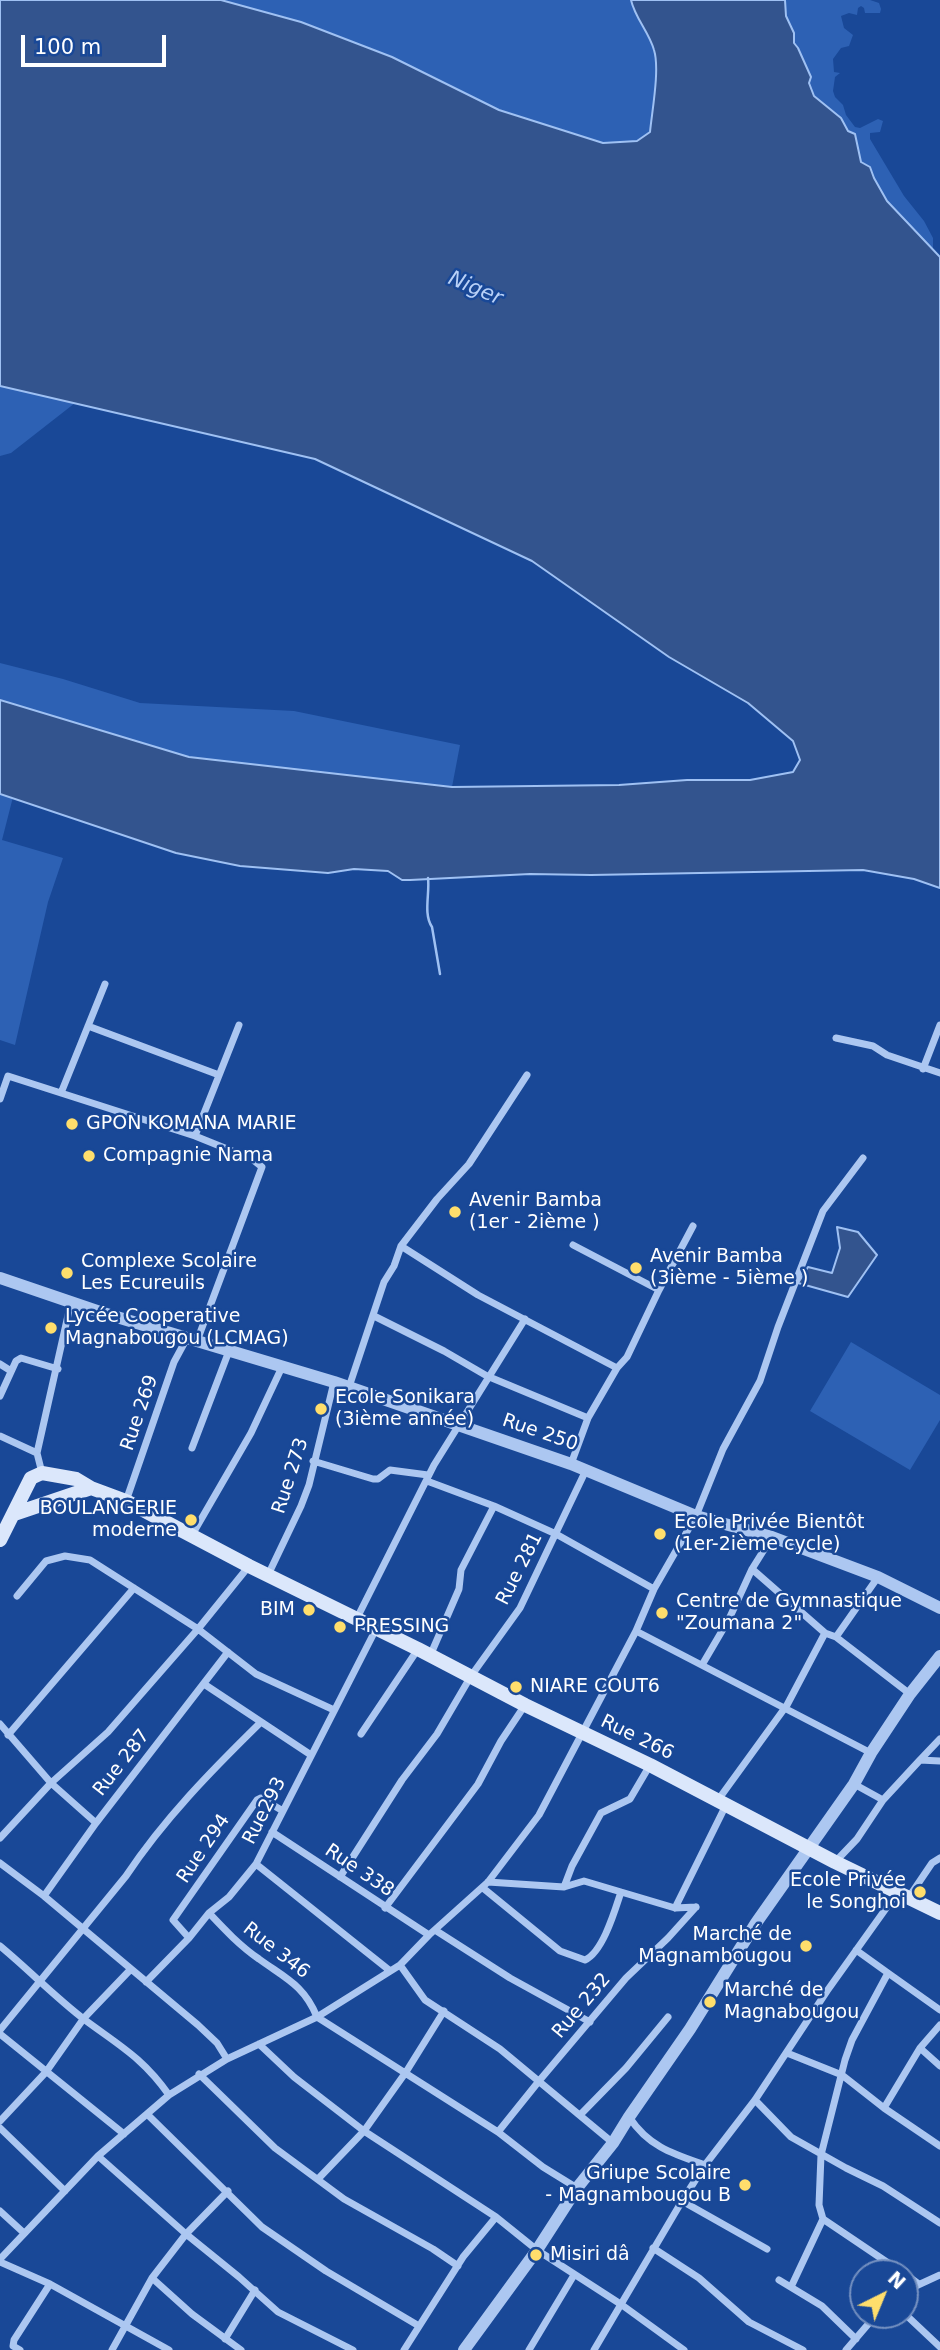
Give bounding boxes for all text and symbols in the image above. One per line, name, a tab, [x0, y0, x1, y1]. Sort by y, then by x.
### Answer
scale bar	[24, 21, 170, 65]
text: 100 m	[34, 35, 101, 59]
water label: Niger	[444, 266, 506, 312]
place label: GPON KOMANA MARIE	[86, 1113, 297, 1135]
marker: GPON KOMANA MARIE	[64, 1116, 80, 1132]
place label: Compagnie Nama	[103, 1145, 273, 1167]
marker: Compagnie Nama	[81, 1148, 97, 1164]
place label: Avenir Bamba (1er - 2ième )	[469, 1190, 602, 1234]
marker: Avenir Bamba (1er - 2ième )	[447, 1204, 463, 1220]
place label: Avenir Bamba (3ième - 5ième )	[650, 1246, 808, 1290]
place label: Complexe Scolaire Les Ecureuils	[81, 1251, 257, 1295]
marker: Avenir Bamba (3ième - 5ième )	[628, 1260, 644, 1276]
marker: Complexe Scolaire Les Ecureuils	[59, 1265, 75, 1281]
place label: Lycée Cooperative Magnabougou (LCMAG)	[65, 1306, 289, 1350]
marker: Lycée Cooperative Magnabougou (LCMAG)	[43, 1320, 59, 1336]
street label: Rue 269	[116, 1372, 164, 1454]
place label: Ecole Sonikara (3ième année)	[335, 1387, 475, 1431]
marker: Ecole Sonikara (3ième année)	[313, 1401, 329, 1417]
street label: Rue 250	[499, 1409, 581, 1457]
street label: Rue 273	[268, 1435, 314, 1517]
place label: BOULANGERIE moderne	[40, 1498, 177, 1542]
marker: BOULANGERIE moderne	[183, 1512, 199, 1528]
place label: Ecole Privée Bientôt (1er-2ième cycle)	[674, 1512, 865, 1556]
marker: Ecole Privée Bientôt (1er-2ième cycle)	[652, 1526, 668, 1542]
street label: Rue 281	[492, 1529, 548, 1609]
place label: Centre de Gymnastique "Zoumana 2"	[676, 1591, 902, 1635]
place label: BIM	[260, 1599, 295, 1621]
marker: BIM	[301, 1602, 317, 1618]
marker: Centre de Gymnastique "Zoumana 2"	[654, 1605, 670, 1621]
place label: PRESSING	[354, 1616, 449, 1638]
marker: PRESSING	[332, 1619, 348, 1635]
place label: NIARE COUT6	[530, 1676, 660, 1698]
marker: NIARE COUT6	[508, 1679, 524, 1695]
street label: Rue 266	[597, 1711, 677, 1765]
street label: Rue 287	[89, 1725, 155, 1801]
street label: Rue293	[238, 1774, 292, 1848]
street label: Rue 294	[173, 1810, 235, 1888]
street label: Rue 338	[320, 1840, 398, 1902]
place label: Ecole Privée le Songhoi	[790, 1870, 906, 1914]
marker: Ecole Privée le Songhoi	[912, 1884, 928, 1900]
street label: Rue 346	[238, 1918, 314, 1984]
place label: Marché de Magnambougou	[638, 1924, 792, 1968]
marker: Marché de Magnambougou	[798, 1938, 814, 1954]
street label: Rue 232	[548, 1969, 616, 2043]
place label: Marché de Magnabougou	[724, 1980, 859, 2024]
marker: Marché de Magnabougou	[702, 1994, 718, 2010]
place label: Griupe Scolaire - Magnambougou B	[545, 2163, 731, 2207]
marker: Griupe Scolaire - Magnambougou B	[737, 2177, 753, 2193]
place label: Misiri dâ	[550, 2244, 630, 2266]
marker: Misiri dâ	[528, 2247, 544, 2263]
north arrow	[849, 2259, 919, 2329]
text: N	[884, 2267, 910, 2294]

